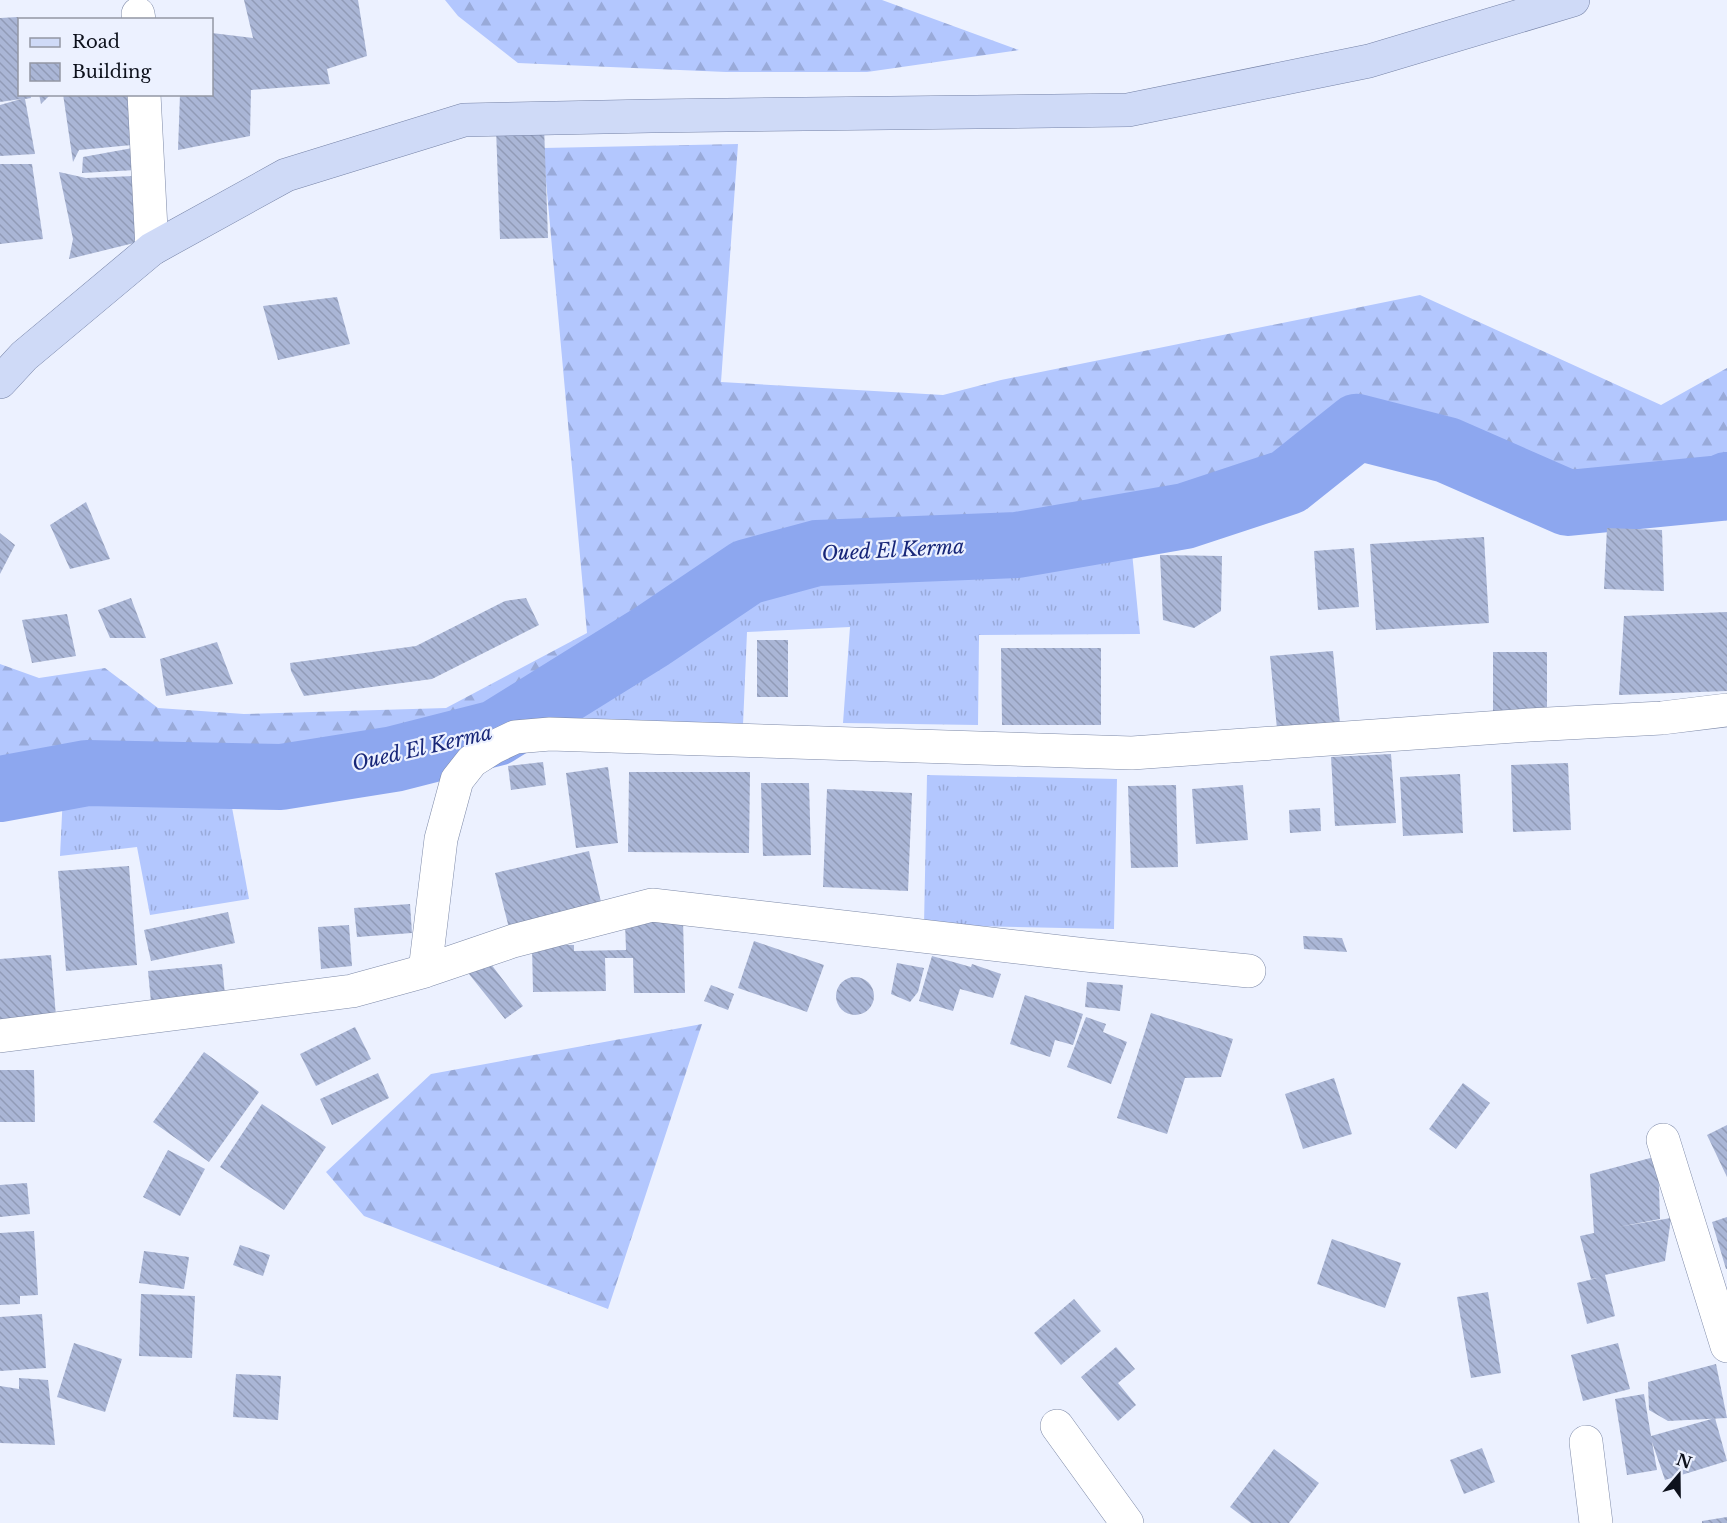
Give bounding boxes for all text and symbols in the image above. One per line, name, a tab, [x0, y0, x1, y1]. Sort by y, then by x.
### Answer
legend	[18, 18, 213, 96]
text: Road	[72, 31, 120, 53]
text: Building	[72, 61, 151, 83]
water label: Oued El Kerma	[821, 534, 965, 566]
water label: Oued El Kerma	[350, 720, 494, 776]
north arrow	[1649, 1445, 1709, 1505]
text: N	[1674, 1449, 1695, 1473]

